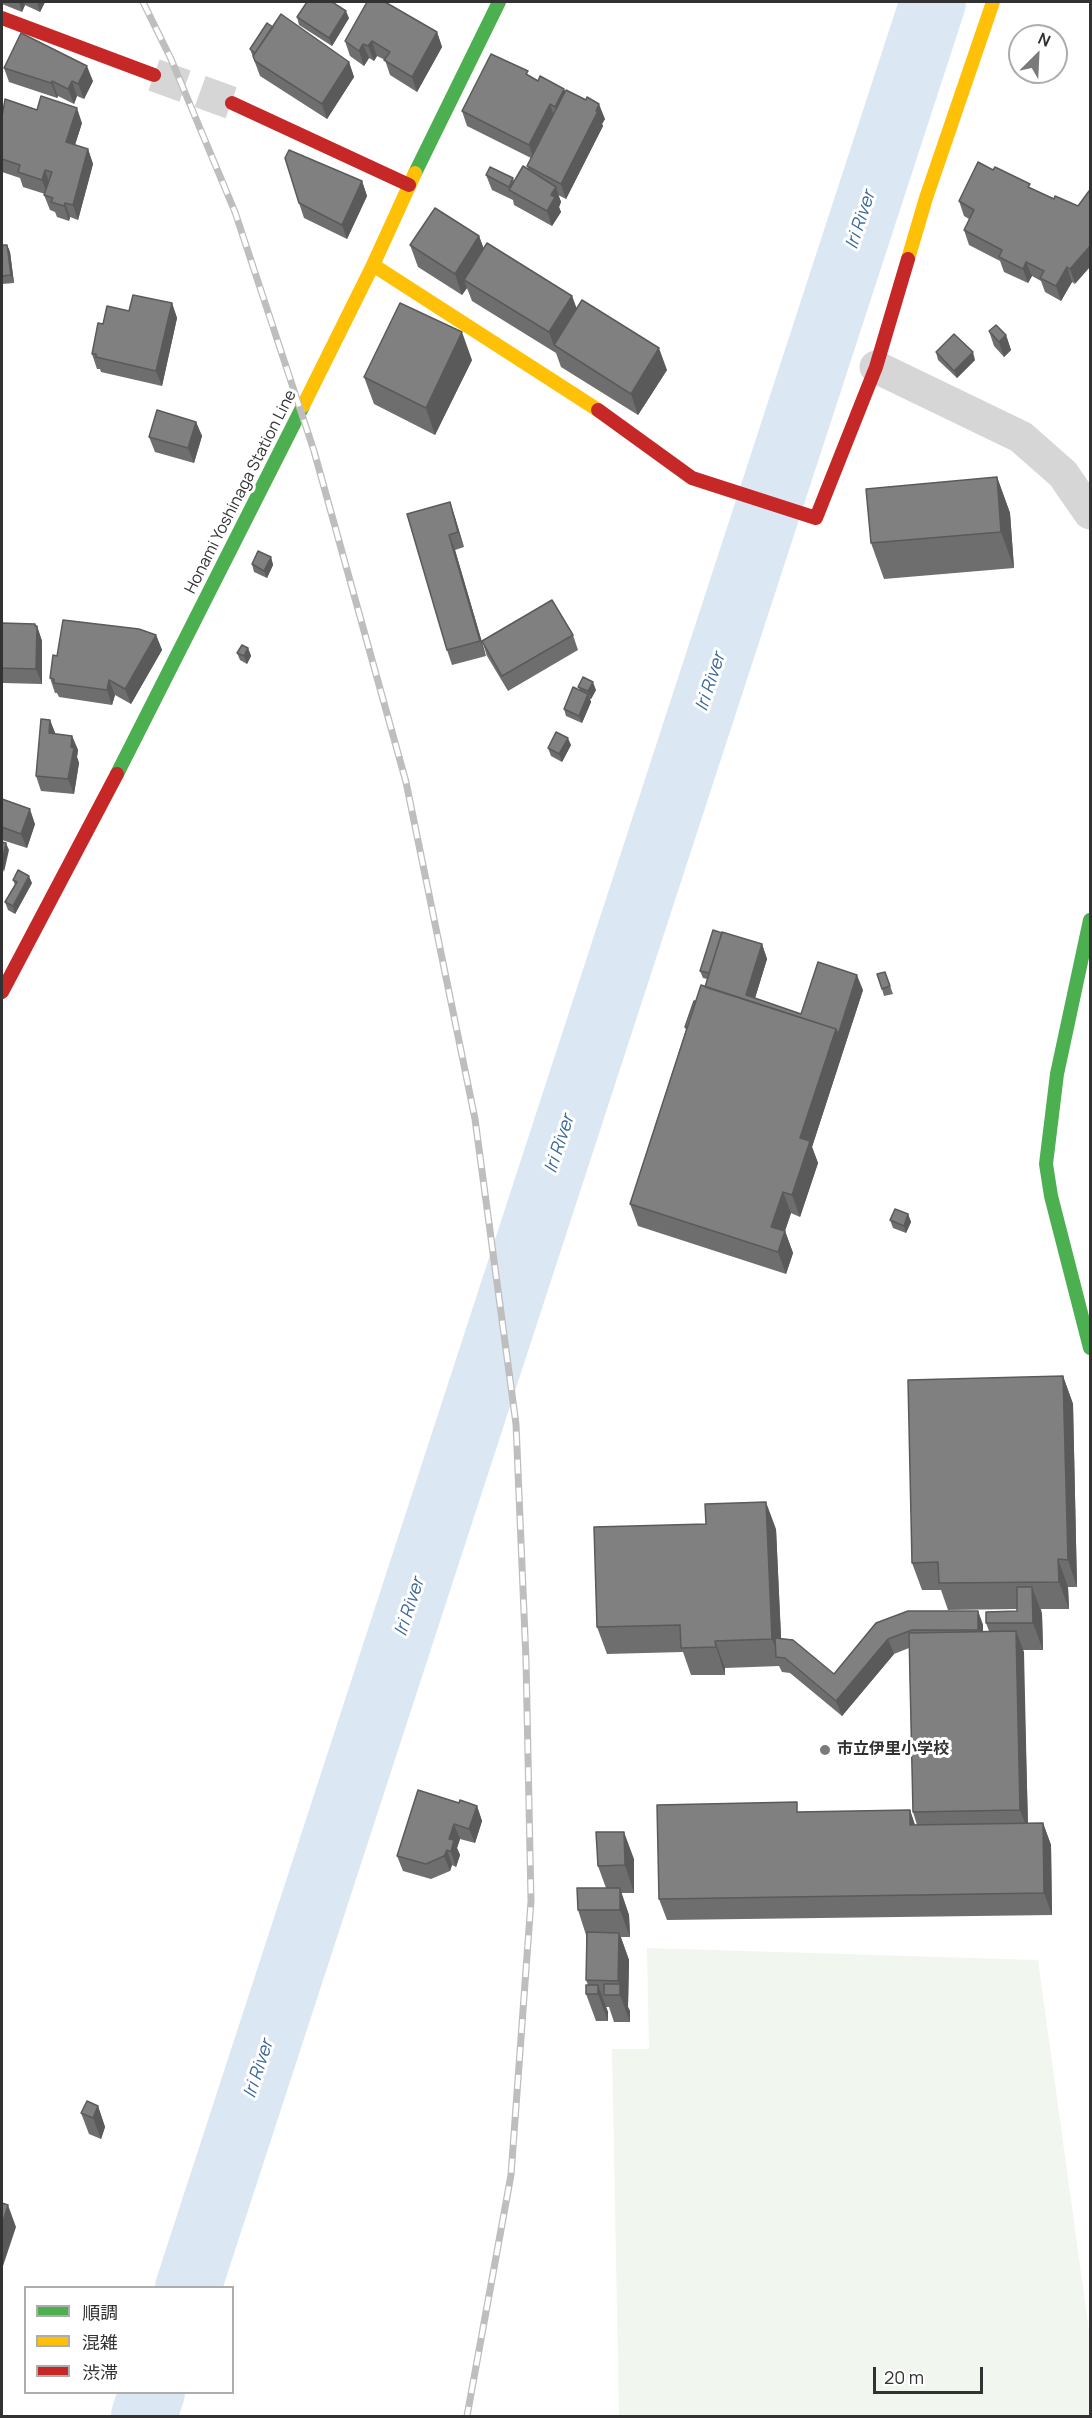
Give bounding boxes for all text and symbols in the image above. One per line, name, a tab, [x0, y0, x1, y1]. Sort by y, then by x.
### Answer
north arrow	[1008, 24, 1068, 84]
text: N	[1035, 27, 1054, 52]
water label: Iri River	[841, 188, 881, 252]
street label: Honami Yoshinaga Station Line	[181, 387, 301, 597]
water label: Iri River	[691, 650, 731, 714]
water label: Iri River	[540, 1112, 580, 1176]
water label: Iri River	[390, 1575, 430, 1639]
place label: 市立伊里小学校	[837, 1740, 949, 1760]
marker: 市立伊里小学校	[818, 1743, 832, 1757]
water label: Iri River	[239, 2037, 279, 2101]
legend	[24, 2286, 234, 2394]
text: 順調	[82, 2300, 118, 2324]
text: 混雑	[82, 2330, 118, 2354]
scale bar	[876, 2355, 986, 2393]
text: 渋滞	[82, 2360, 118, 2384]
text: 20 m	[884, 2365, 924, 2389]

